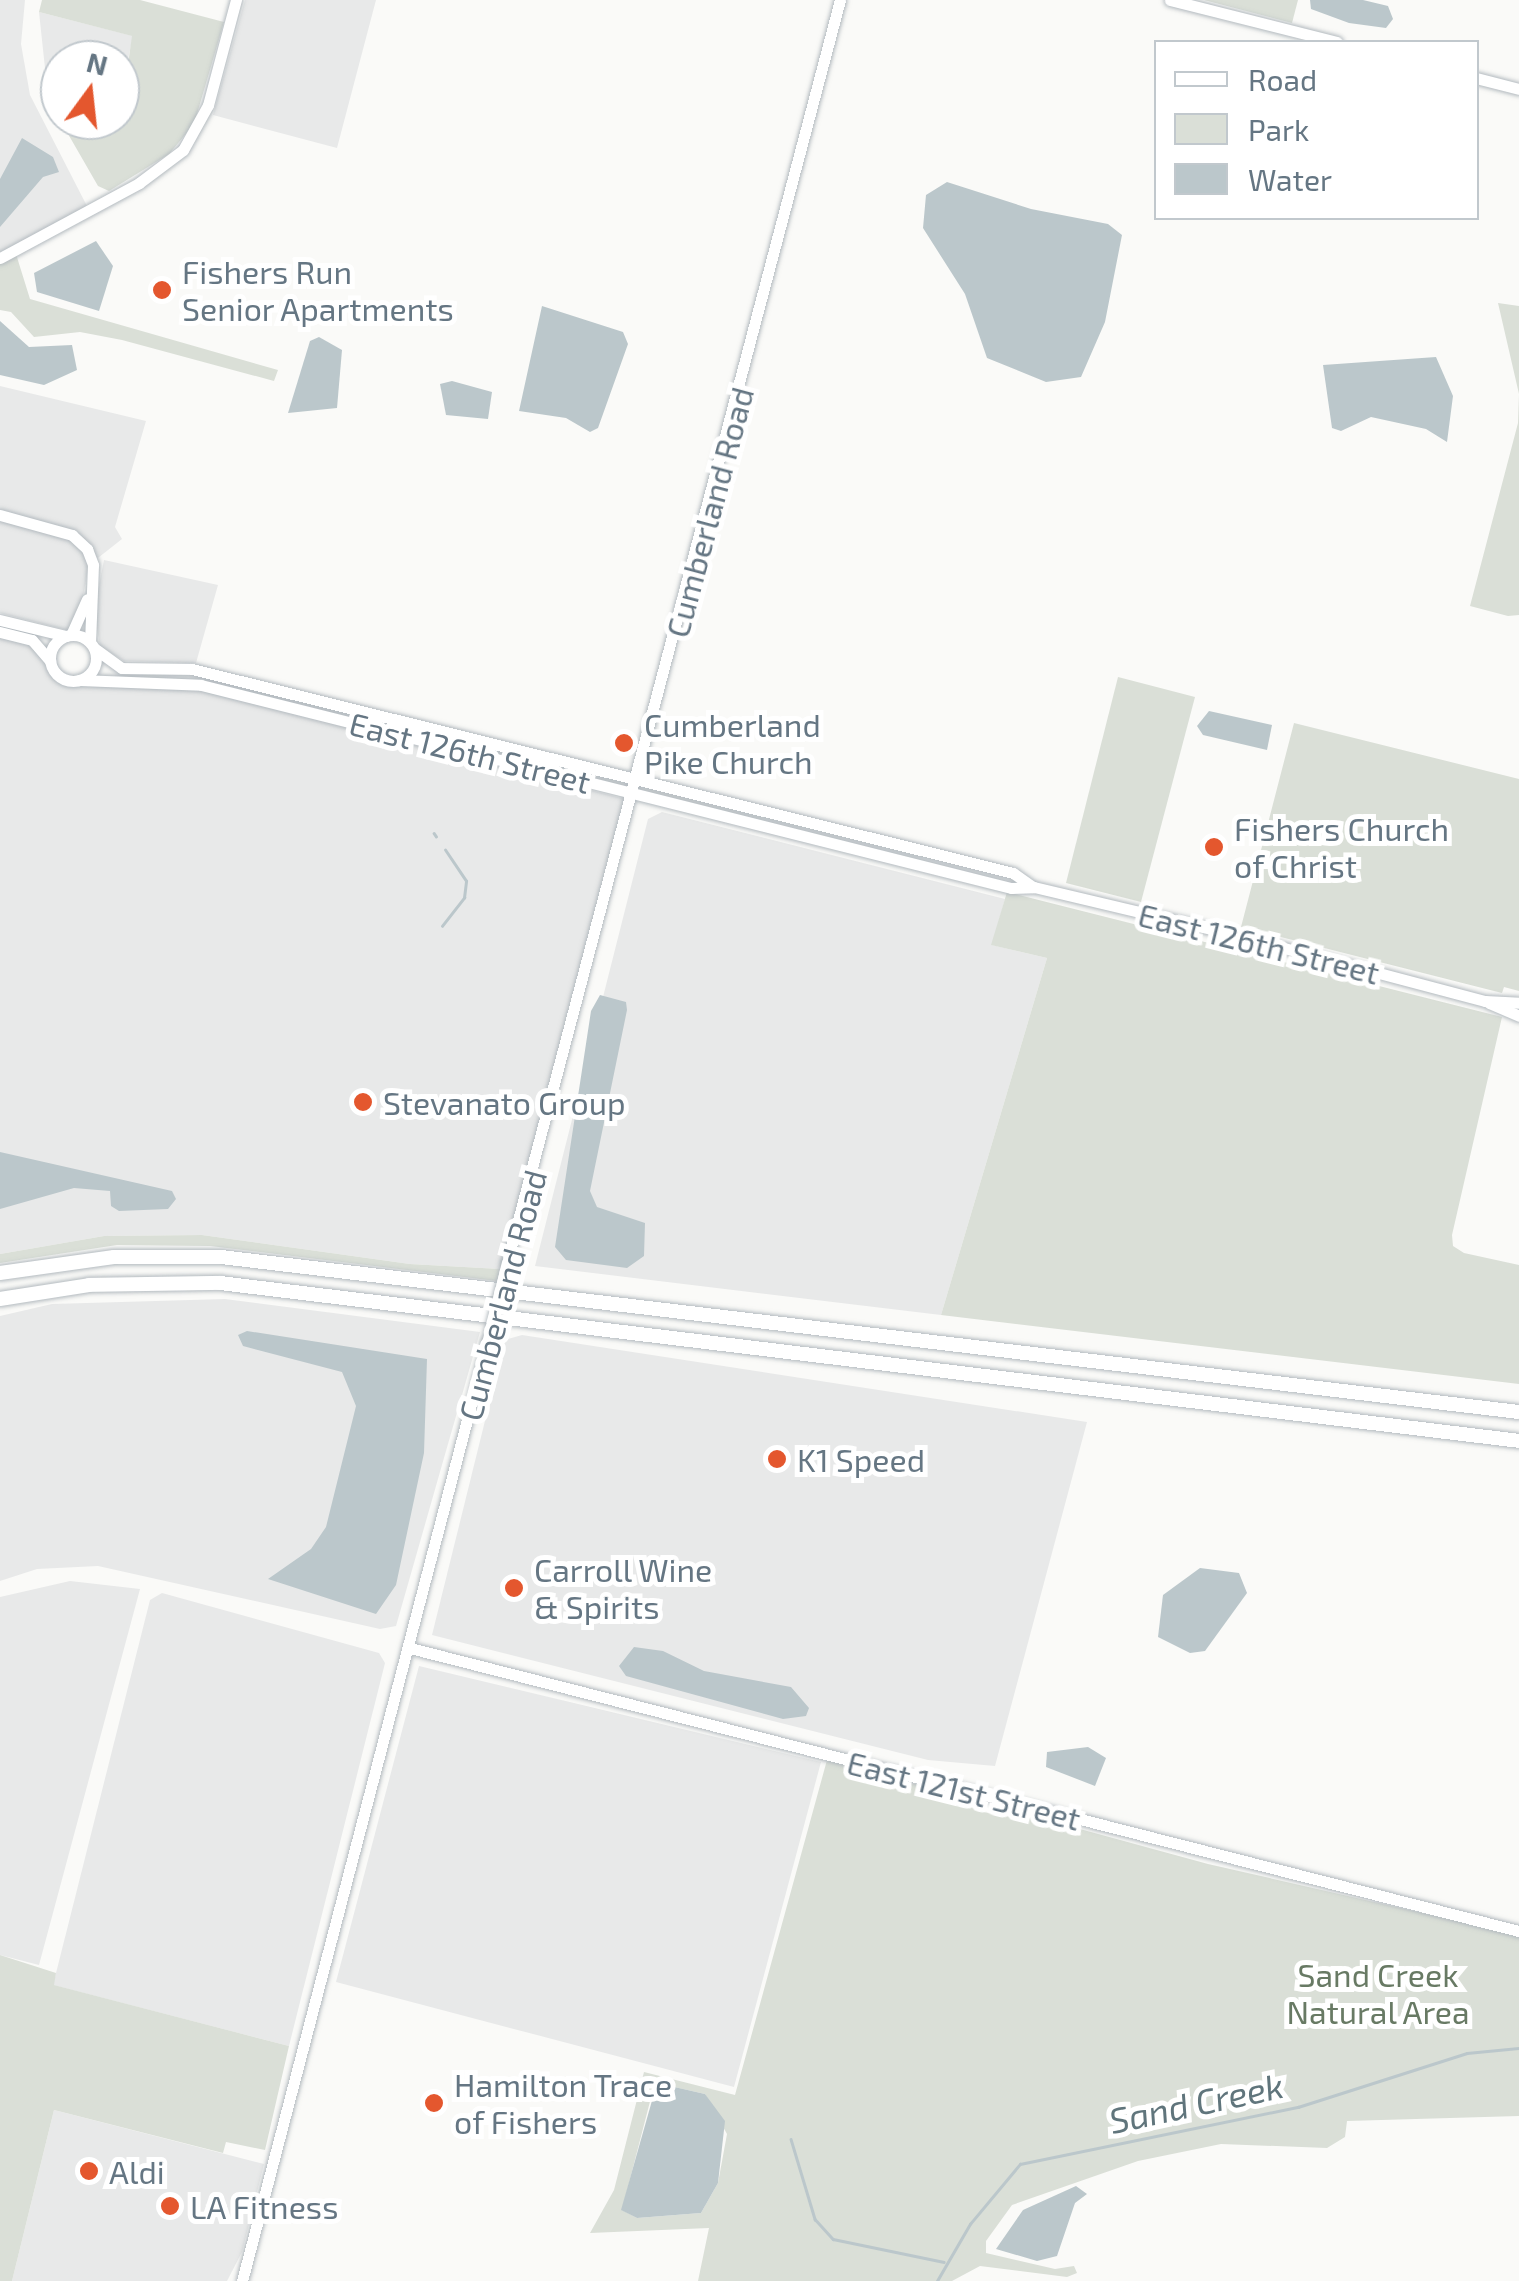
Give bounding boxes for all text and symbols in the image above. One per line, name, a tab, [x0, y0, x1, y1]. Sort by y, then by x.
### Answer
north arrow	[40, 40, 140, 140]
legend	[1154, 40, 1479, 220]
text: N	[83, 44, 111, 82]
text: Road	[1248, 61, 1317, 97]
text: Park	[1248, 111, 1309, 147]
text: Water	[1248, 161, 1332, 197]
place label: Fishers Run Senior Apartments	[182, 253, 455, 328]
marker: Fishers Run Senior Apartments	[151, 279, 173, 301]
street label: Cumberland Road	[657, 383, 761, 641]
street label: East 126th Street	[346, 703, 594, 801]
place label: Cumberland Pike Church	[644, 706, 821, 781]
marker: Cumberland Pike Church	[613, 732, 635, 754]
place label: Fishers Church of Christ	[1234, 810, 1449, 885]
marker: Fishers Church of Christ	[1203, 836, 1225, 858]
street label: East 126th Street	[1135, 894, 1383, 992]
place label: Stevanato Group	[383, 1083, 626, 1121]
marker: Stevanato Group	[352, 1091, 374, 1113]
street label: Cumberland Road	[450, 1166, 554, 1424]
place label: K1 Speed	[797, 1440, 925, 1478]
marker: K1 Speed	[766, 1448, 788, 1470]
place label: Carroll Wine & Spirits	[534, 1551, 713, 1626]
marker: Carroll Wine & Spirits	[503, 1577, 525, 1599]
street label: East 121st Street	[843, 1742, 1085, 1838]
park label: Sand Creek Natural Area	[1286, 1956, 1470, 2031]
water label: Sand Creek	[1105, 2063, 1287, 2141]
place label: Hamilton Trace of Fishers	[454, 2066, 673, 2141]
marker: Hamilton Trace of Fishers	[423, 2092, 445, 2114]
place label: Aldi	[109, 2152, 165, 2190]
marker: Aldi	[78, 2160, 100, 2182]
place label: LA Fitness	[190, 2187, 339, 2225]
marker: LA Fitness	[159, 2195, 181, 2217]

